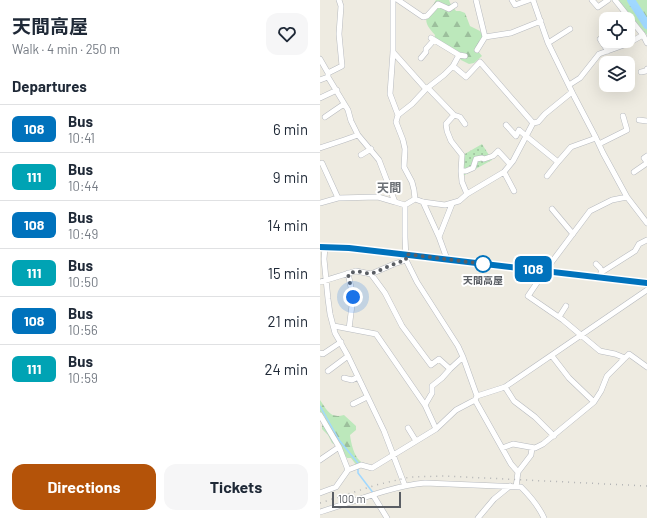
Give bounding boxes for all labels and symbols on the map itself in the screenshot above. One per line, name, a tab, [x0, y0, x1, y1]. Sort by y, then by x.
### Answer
district label: 天間	[377, 180, 401, 194]
marker: 天間高屋	[474, 255, 492, 273]
line badge: 108	[510, 256, 556, 282]
place label: 天間高屋	[463, 274, 503, 286]
your location	[343, 287, 363, 307]
scale bar	[332, 490, 401, 509]

